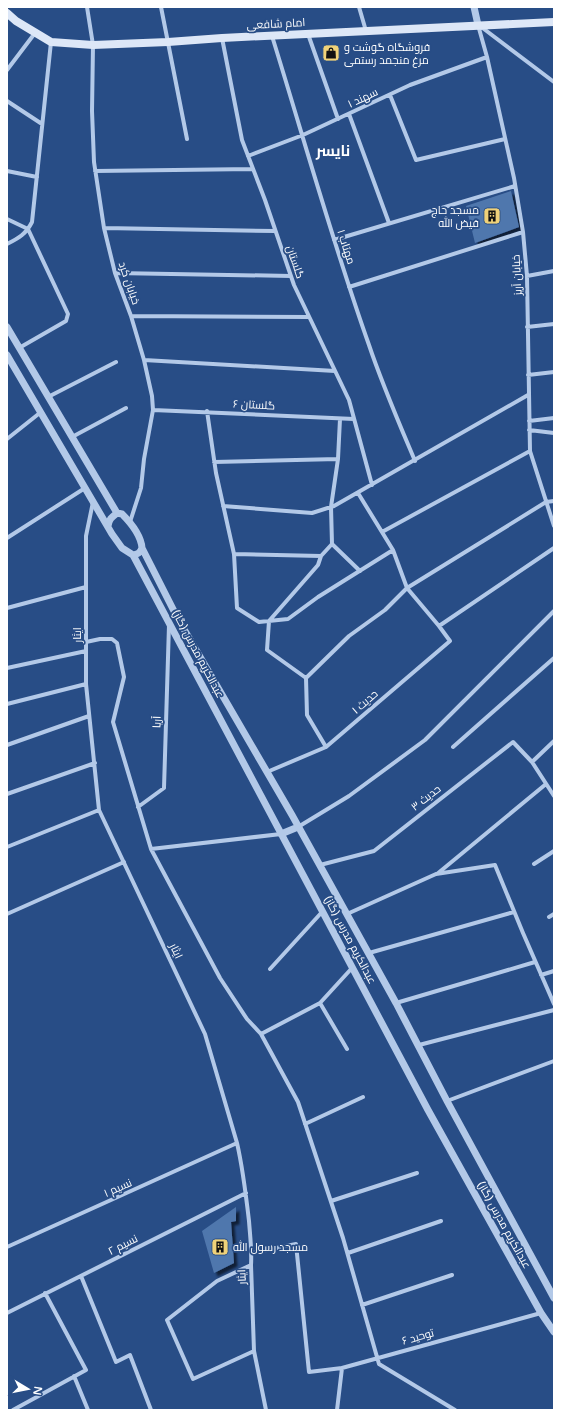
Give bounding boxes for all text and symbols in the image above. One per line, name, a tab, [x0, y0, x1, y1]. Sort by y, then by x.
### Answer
street label: امام شافعی	[246, 16, 306, 33]
place label: فروشگاه گوشت و مرغ منجمد رستمی	[344, 41, 430, 68]
shop icon: فروشگاه گوشت و مرغ منجمد رستمی	[321, 43, 341, 63]
street label: سهند ۱	[346, 85, 380, 111]
district label: نایسر	[315, 142, 350, 160]
place label: مسجد حاج فیض الله	[431, 204, 479, 230]
building icon: مسجد حاج فیض الله	[482, 206, 502, 226]
street label: مهتاب ۱	[334, 228, 358, 266]
street label: گلستان	[283, 244, 307, 280]
street label: خیابان آریز	[509, 254, 525, 297]
street label: خیابان کرد	[116, 260, 142, 306]
street label: گلستان ۶	[233, 397, 275, 413]
street label: عبدالکریم مدرس (گاز)	[168, 608, 227, 701]
street label: ایثار	[71, 627, 84, 644]
street label: حدیث ۱	[349, 687, 381, 717]
street label: آریا	[150, 716, 164, 728]
street label: حدیث ۳	[409, 782, 443, 814]
street label: عبدالکریم مدرس (گاز)	[320, 894, 379, 987]
street label: ایثار	[166, 940, 185, 961]
street label: نسیم ۱	[102, 1176, 134, 1201]
street label: عبدالکریم مدرس (گاز)	[474, 1179, 533, 1271]
street label: نسیم ۲	[106, 1232, 141, 1259]
building icon: مسجد رسول الله	[210, 1237, 230, 1257]
place label: مسجد رسول الله	[233, 1239, 308, 1254]
street label: ایثار	[235, 1269, 249, 1286]
street label: توحید ۶	[401, 1326, 436, 1348]
north arrow	[8, 1369, 48, 1409]
text: N	[30, 1385, 45, 1396]

